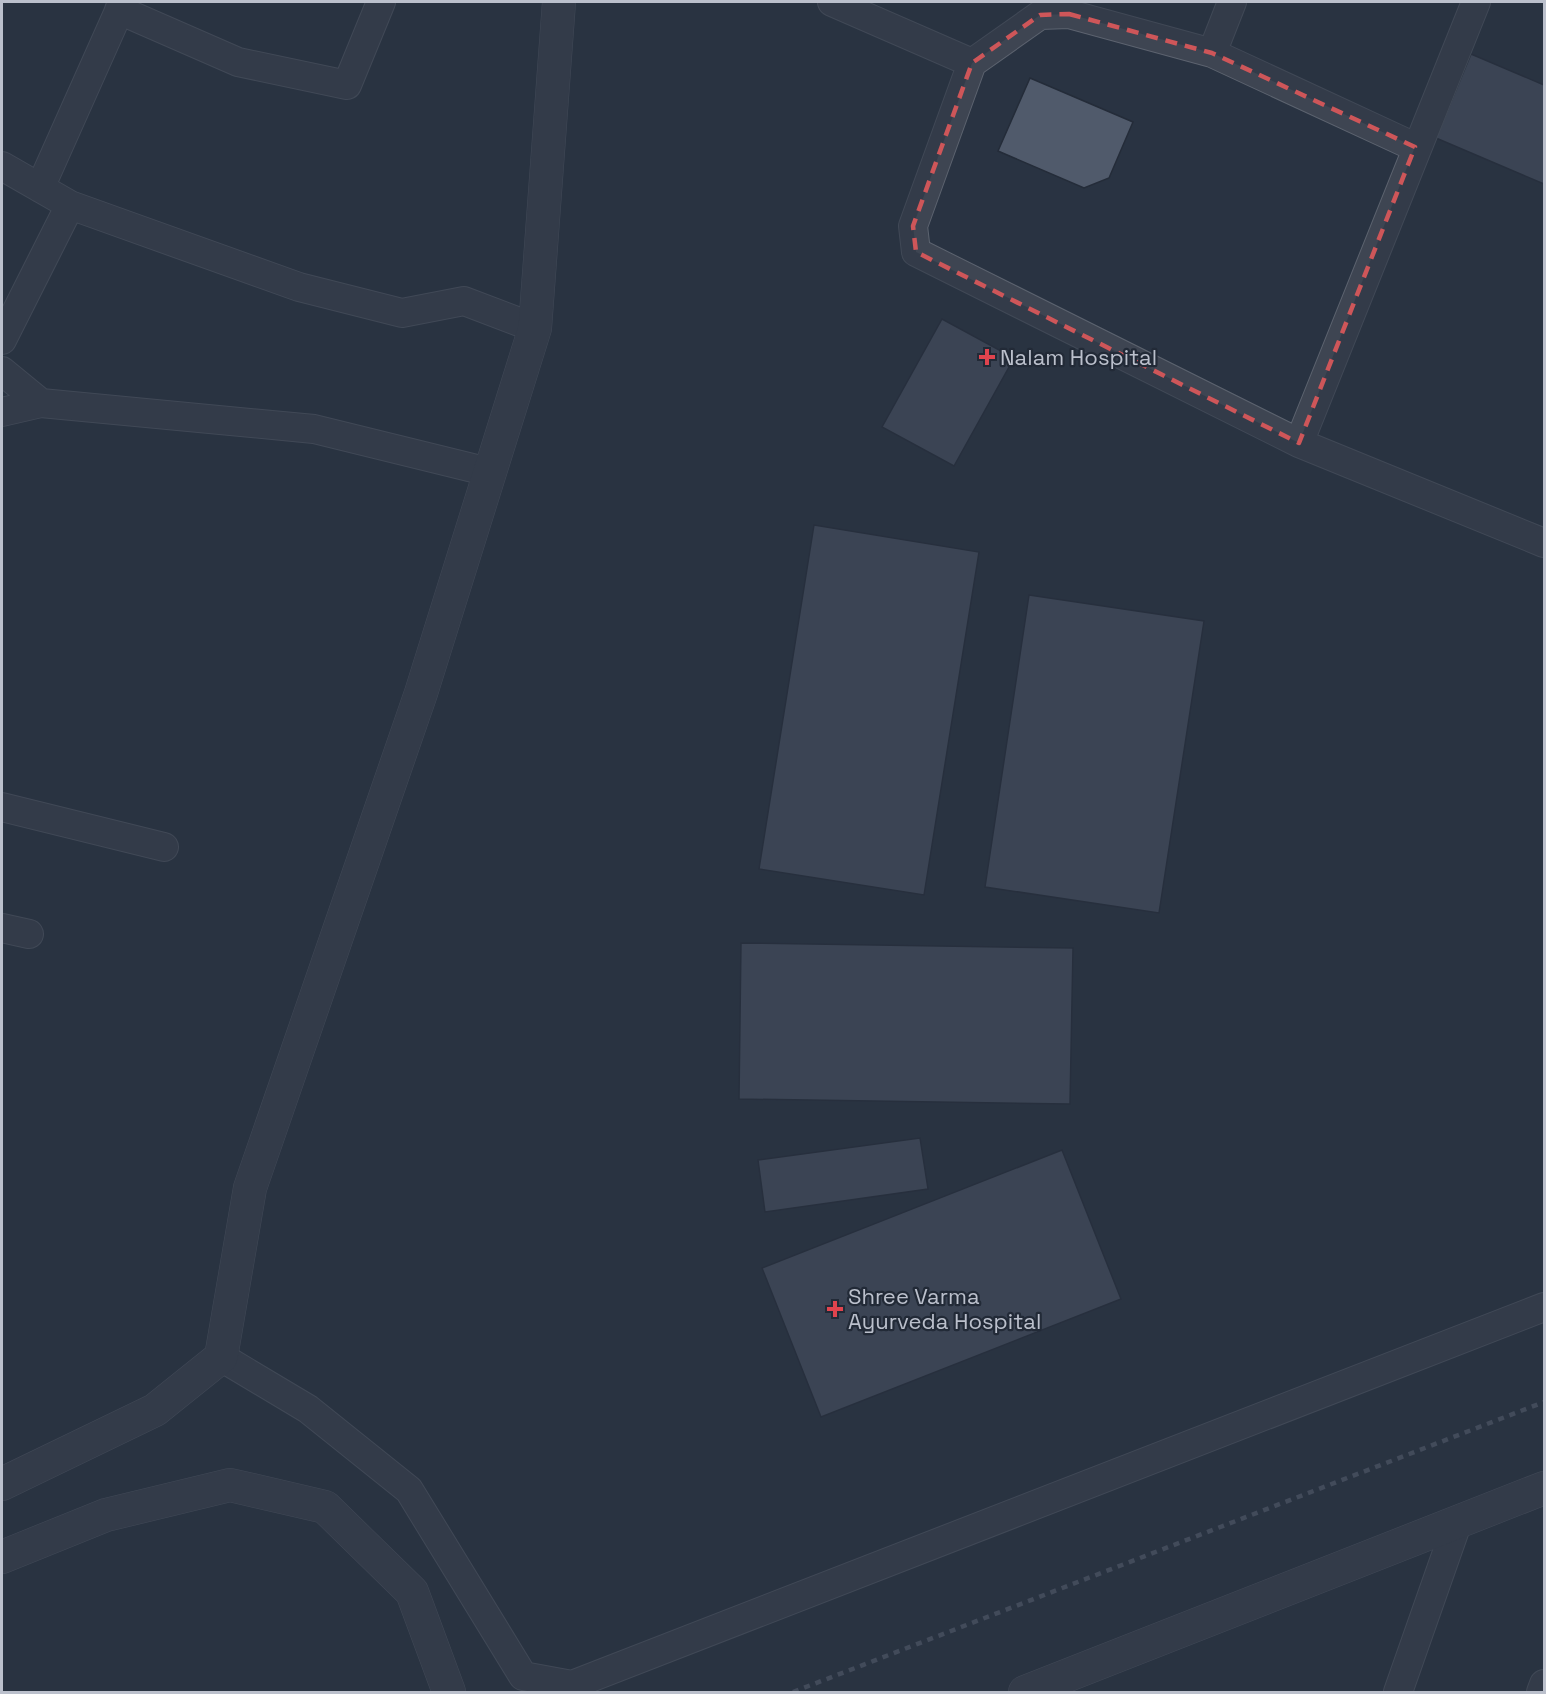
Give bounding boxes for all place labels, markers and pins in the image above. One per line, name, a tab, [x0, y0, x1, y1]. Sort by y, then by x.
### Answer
place label: Nalam Hospital	[1000, 343, 1157, 371]
marker: Nalam Hospital	[978, 348, 996, 366]
place label: Shree Varma Ayurveda Hospital	[848, 1282, 1041, 1335]
marker: Shree Varma Ayurveda Hospital	[826, 1300, 844, 1318]

